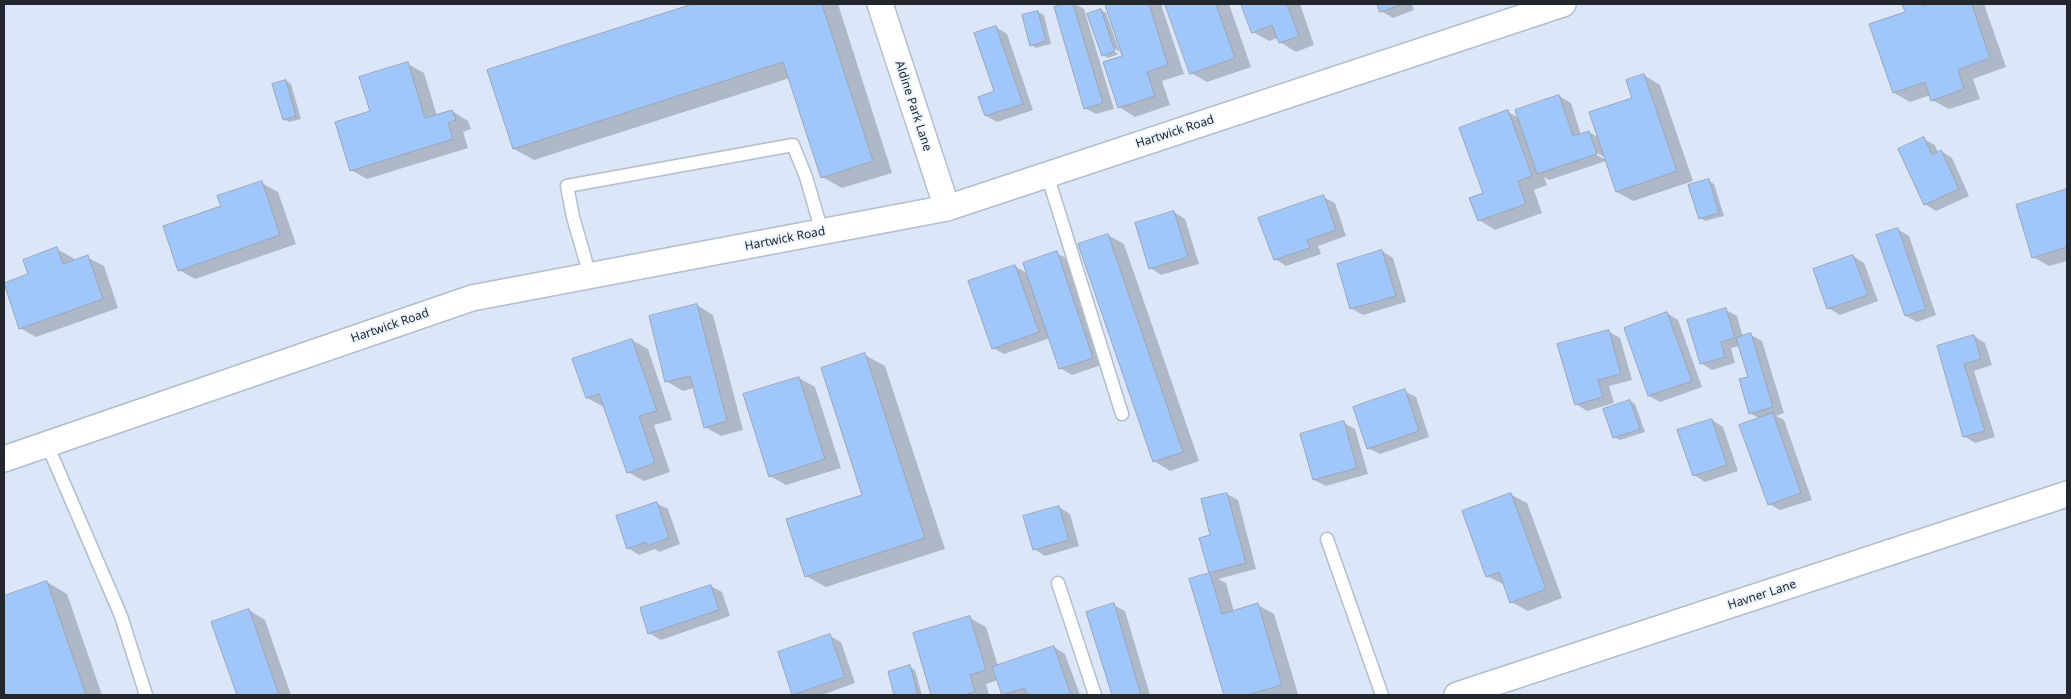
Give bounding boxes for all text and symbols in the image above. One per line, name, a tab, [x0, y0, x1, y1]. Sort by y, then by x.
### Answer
street label: Aldine Park Lane	[892, 59, 934, 153]
street label: Hartwick Road	[1134, 113, 1216, 151]
street label: Hartwick Road	[744, 224, 826, 254]
street label: Hartwick Road	[349, 306, 431, 346]
street label: Havner Lane	[1726, 577, 1798, 613]

